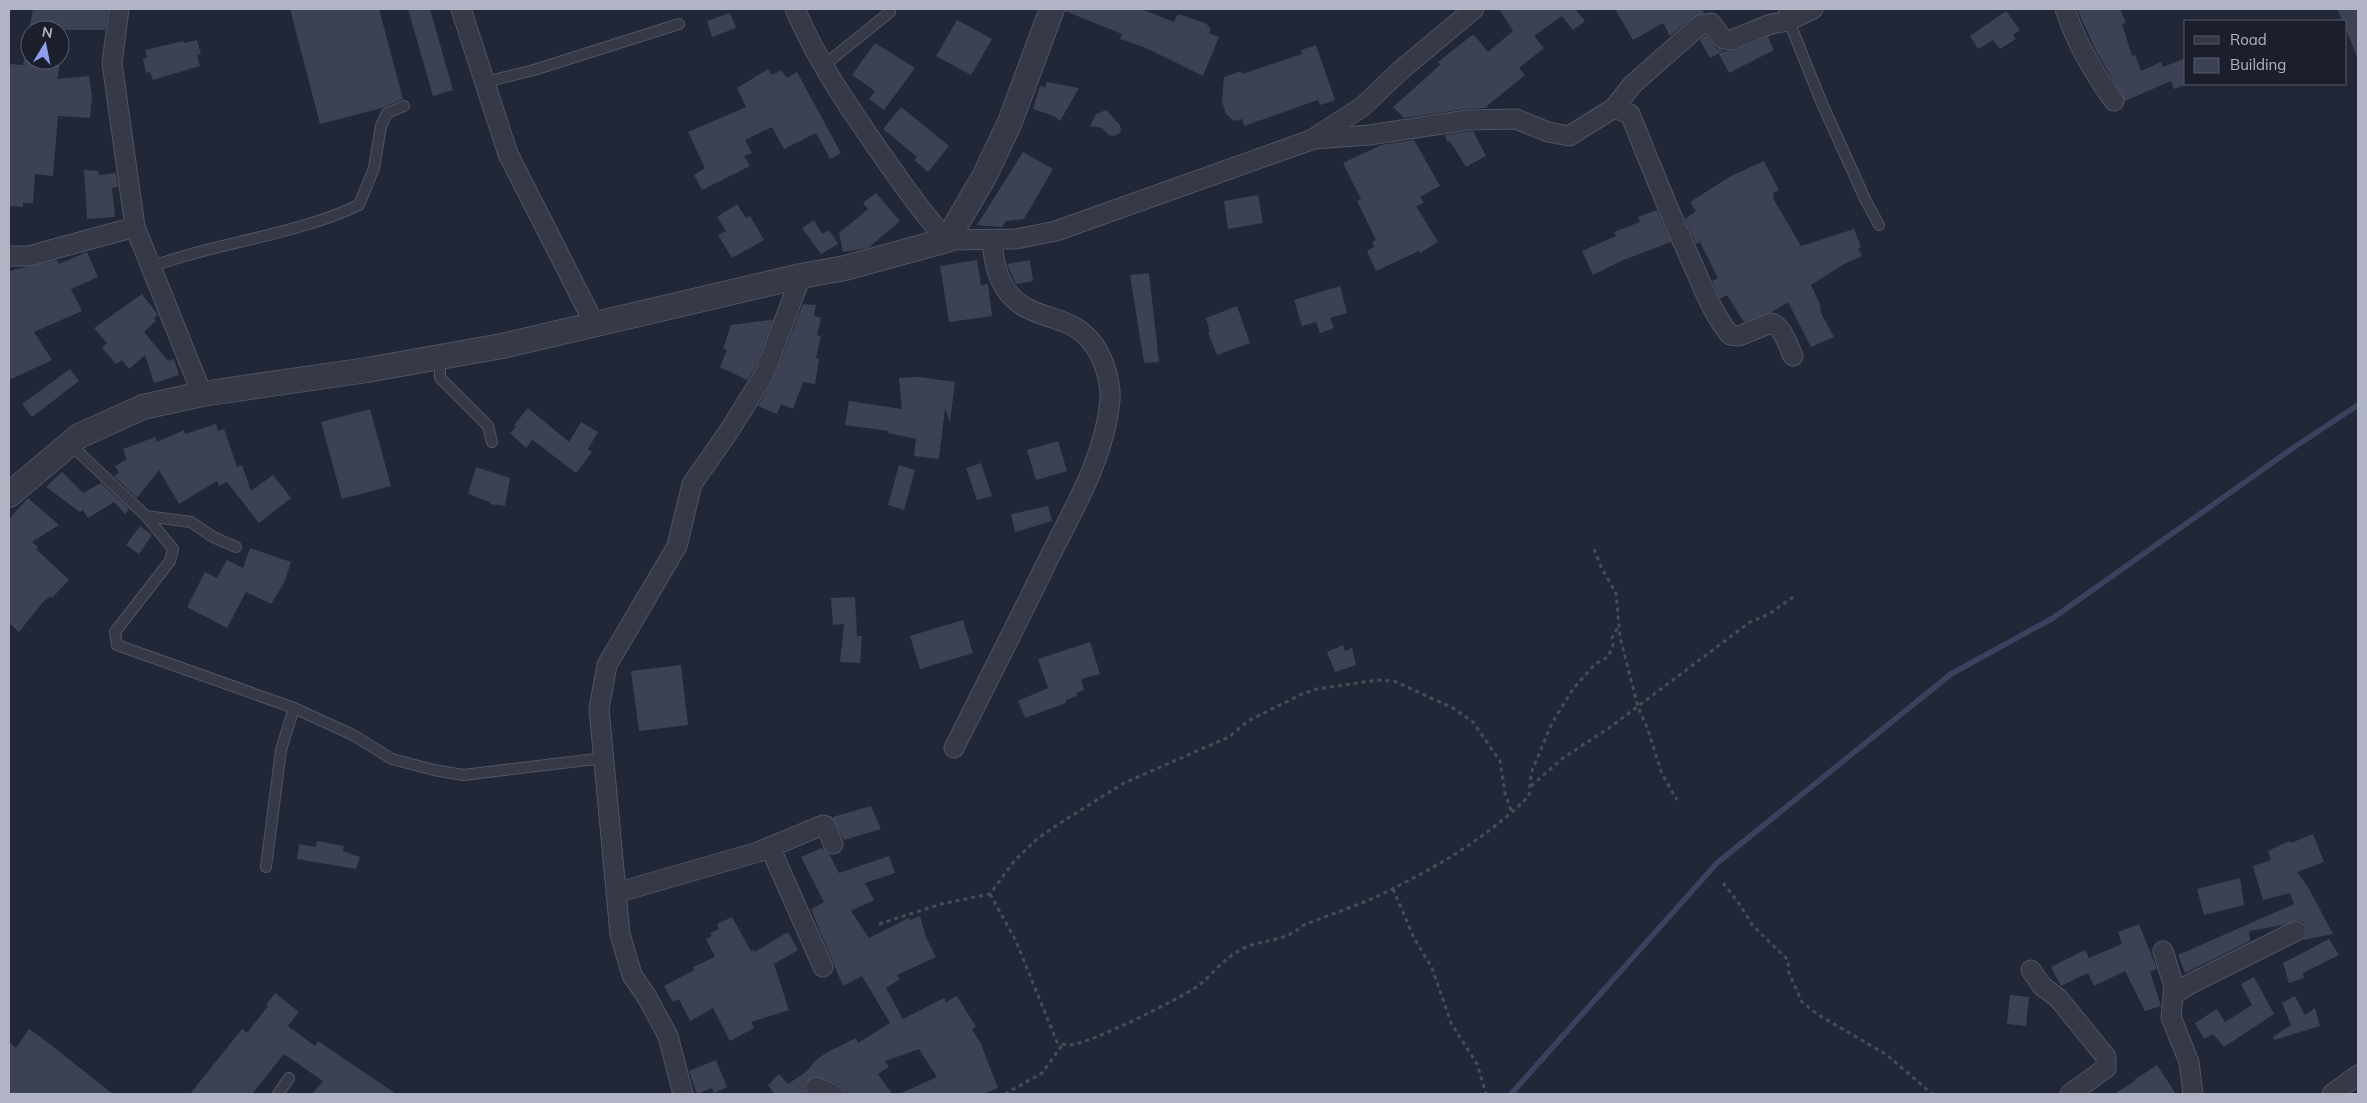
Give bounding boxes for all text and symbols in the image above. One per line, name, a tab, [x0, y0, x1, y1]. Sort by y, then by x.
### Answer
north arrow	[20, 20, 70, 70]
legend	[2184, 20, 2347, 85]
text: N	[40, 22, 54, 42]
text: Road	[2230, 30, 2267, 49]
text: Building	[2230, 55, 2286, 74]

